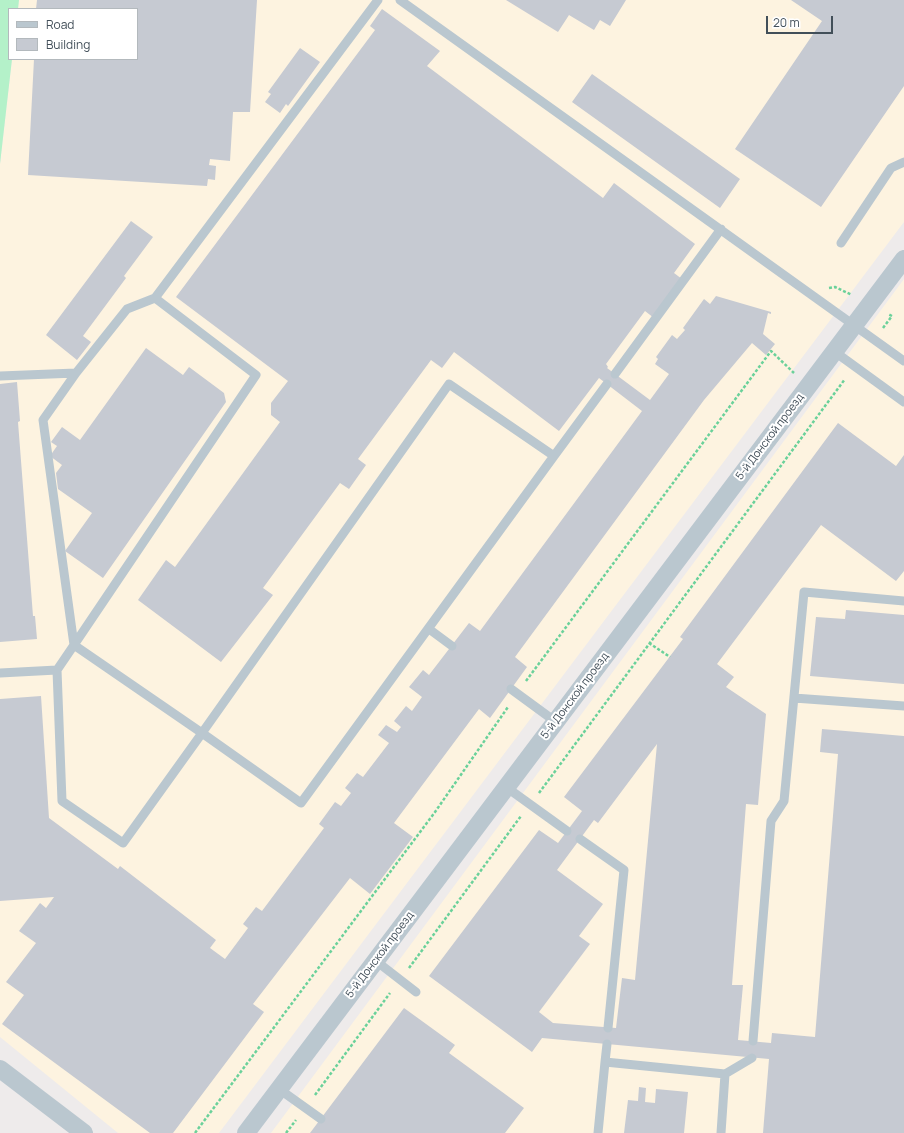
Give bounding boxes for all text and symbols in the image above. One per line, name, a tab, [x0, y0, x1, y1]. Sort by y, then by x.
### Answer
legend	[8, 8, 138, 60]
scale bar	[768, 8, 835, 34]
text: 20 m	[773, 14, 800, 31]
text: Road	[46, 16, 74, 33]
text: Building	[46, 36, 90, 53]
street label: 5-й Донской проезд	[733, 391, 807, 483]
street label: 5-й Донской проезд	[538, 650, 612, 742]
street label: 5-й Донской проезд	[343, 909, 417, 1001]

